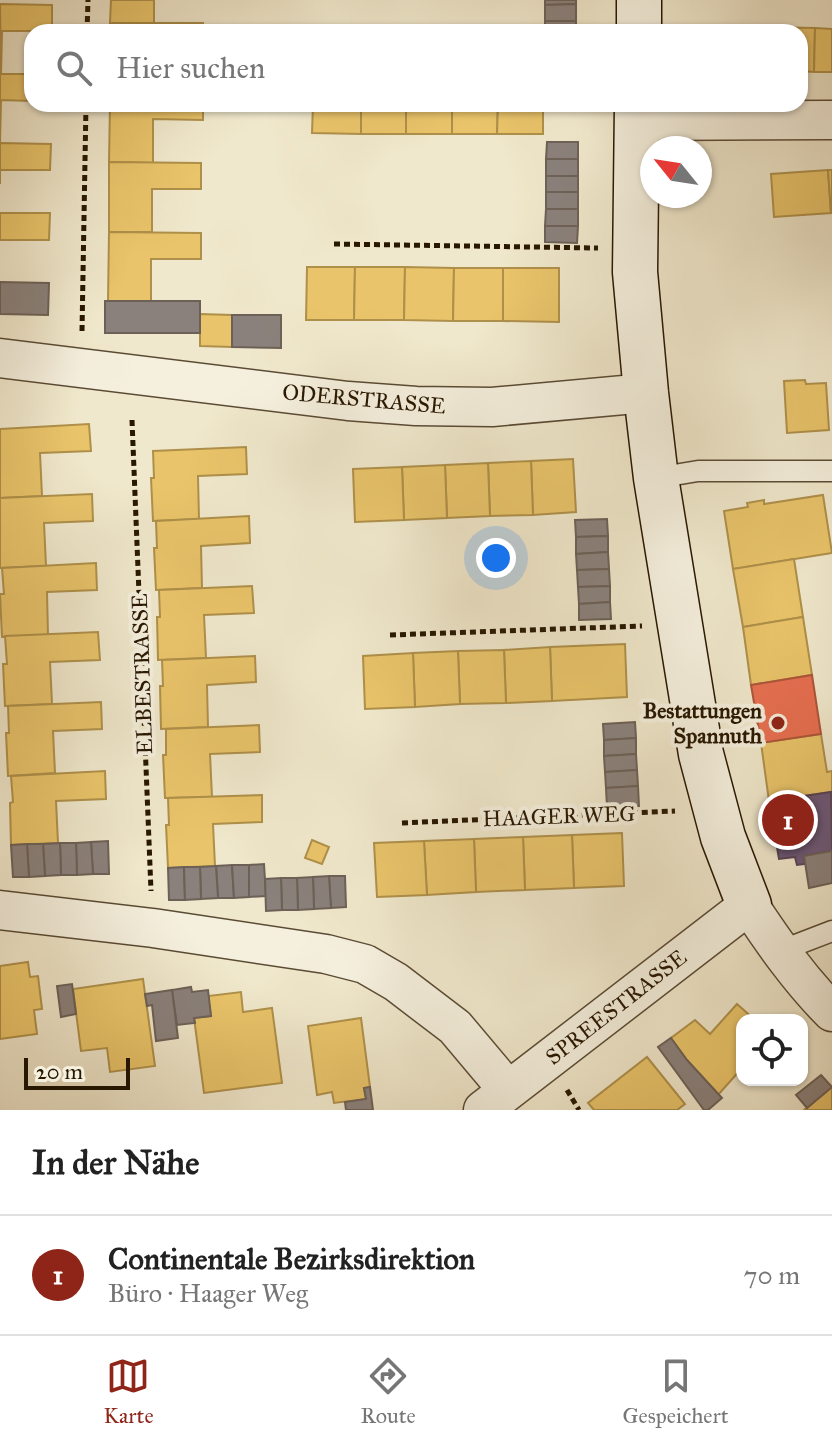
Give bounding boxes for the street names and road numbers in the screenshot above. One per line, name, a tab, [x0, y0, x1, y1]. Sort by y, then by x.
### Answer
street label: ODERSTRASSE	[281, 378, 447, 420]
street label: ELBESTRASSE	[126, 593, 158, 755]
street label: HAAGER WEG	[482, 800, 636, 832]
street label: SPREESTRASSE	[540, 943, 692, 1070]

